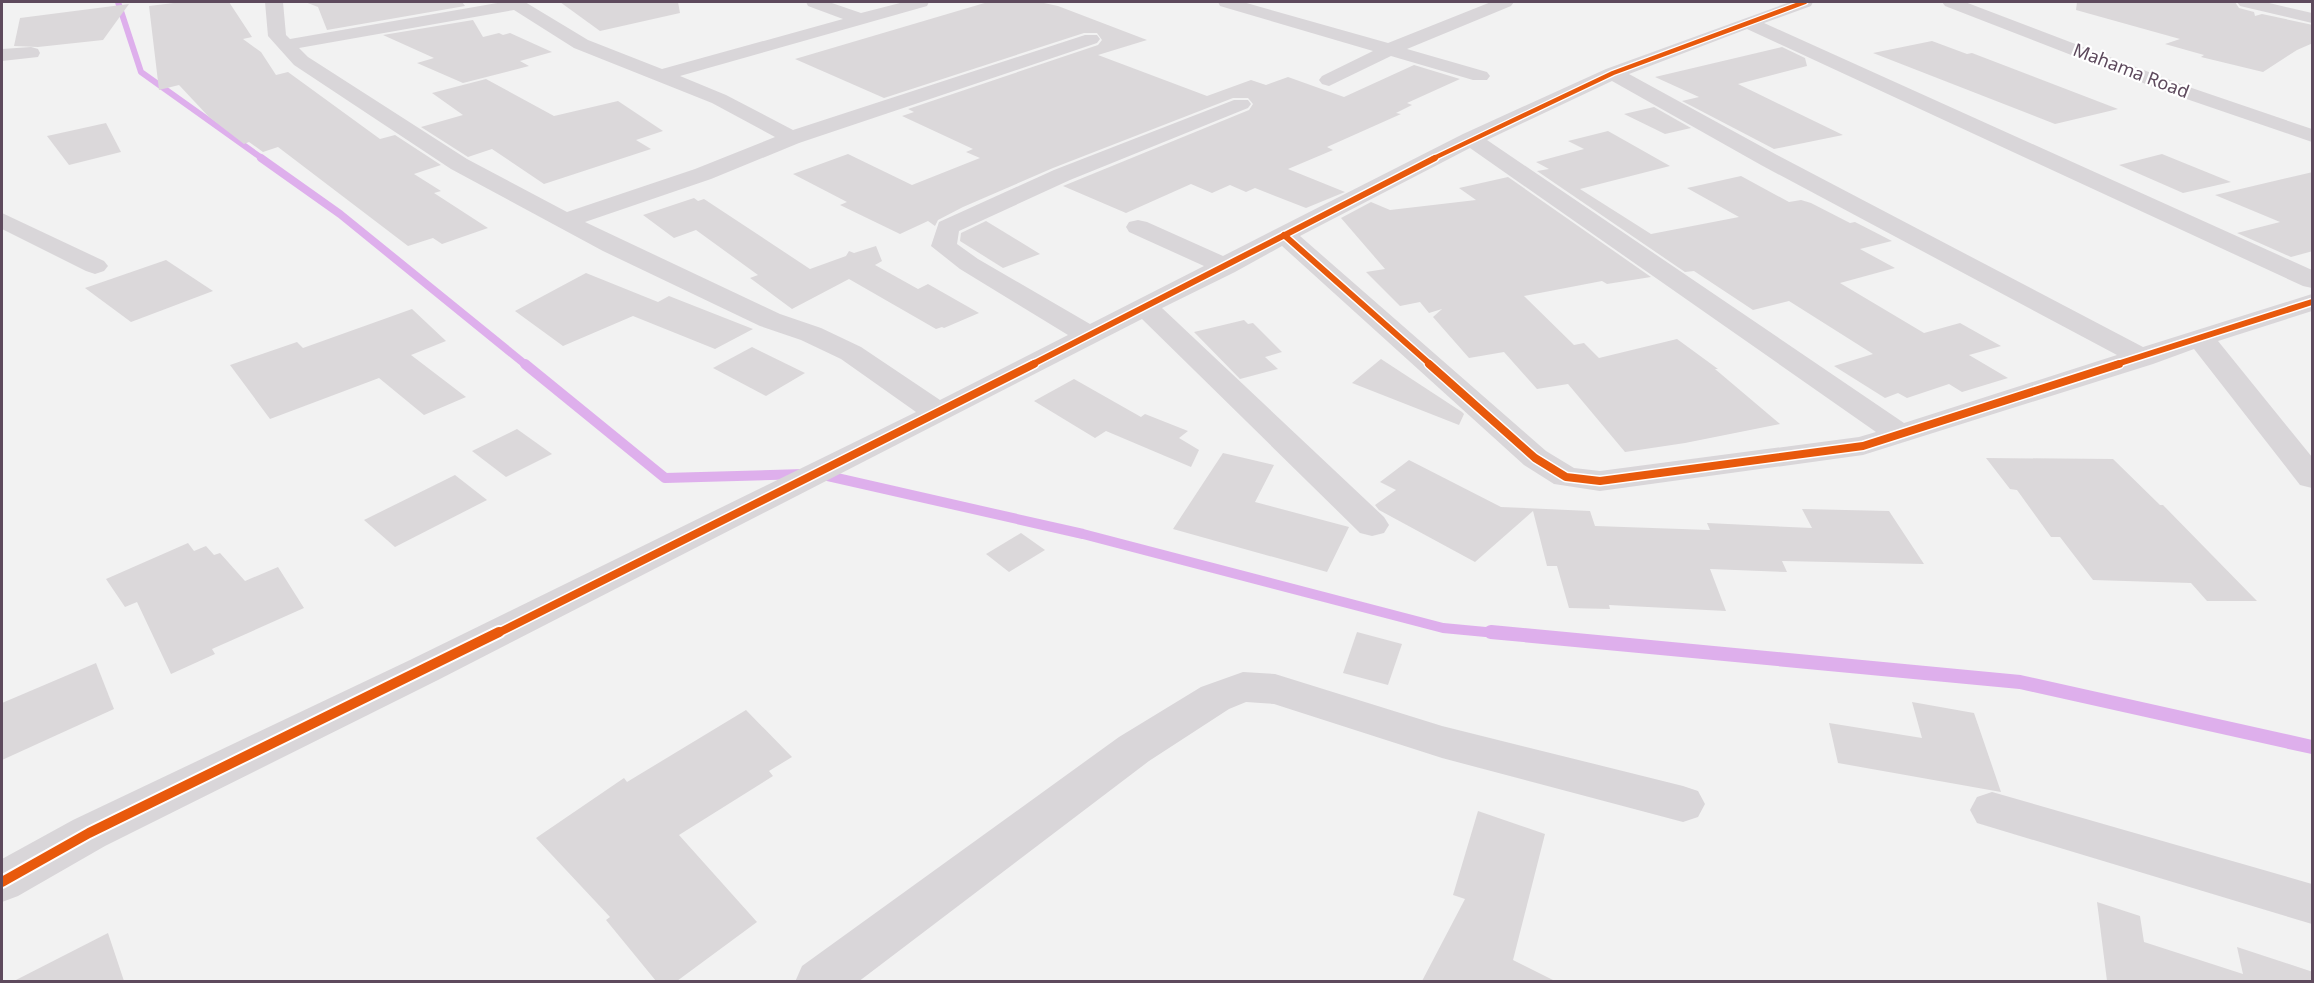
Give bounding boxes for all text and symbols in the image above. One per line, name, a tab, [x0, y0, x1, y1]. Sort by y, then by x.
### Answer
street label: Mahama Road	[2070, 37, 2193, 103]

